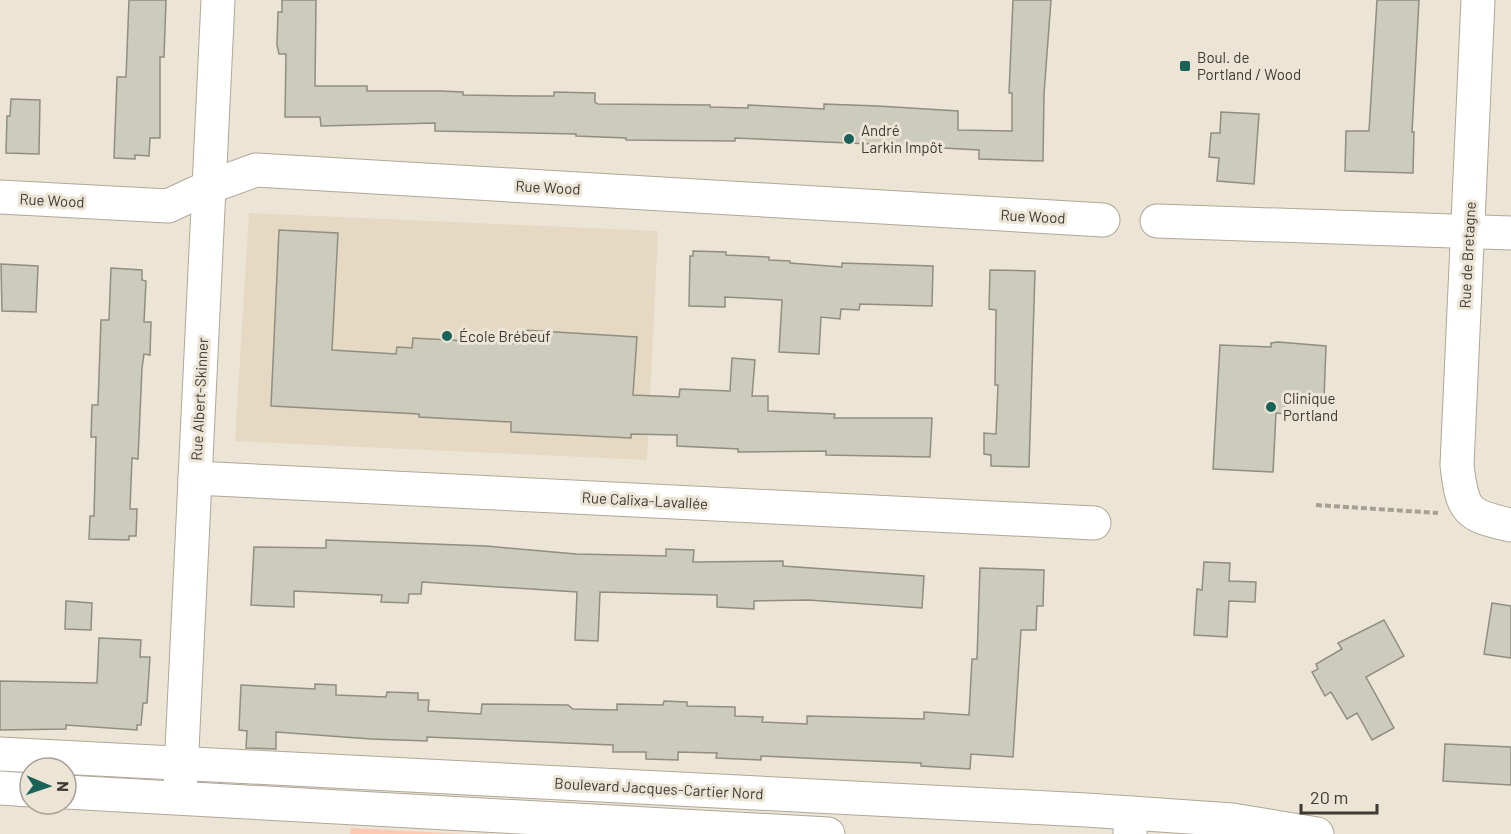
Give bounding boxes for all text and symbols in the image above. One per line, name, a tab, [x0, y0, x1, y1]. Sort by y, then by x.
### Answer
place label: Boul. de Portland / Wood	[1197, 48, 1301, 83]
marker: Boul. de Portland / Wood	[1178, 59, 1192, 73]
place label: André Larkin Impôt	[861, 121, 943, 156]
marker: André Larkin Impôt	[842, 132, 856, 146]
street label: Rue Wood	[515, 176, 581, 198]
street label: Rue Wood	[19, 189, 85, 211]
street label: Rue de Bretagne	[1455, 201, 1479, 309]
street label: Rue Wood	[1000, 205, 1066, 227]
place label: École Brébeuf	[459, 327, 551, 345]
marker: École Brébeuf	[440, 329, 454, 343]
street label: Rue Albert-Skinner	[187, 336, 211, 461]
place label: Clinique Portland	[1283, 389, 1338, 424]
marker: Clinique Portland	[1264, 400, 1278, 414]
street label: Rue Calixa-Lavallée	[581, 488, 709, 512]
north arrow	[18, 756, 78, 816]
street label: Boulevard Jacques-Cartier Nord	[554, 774, 764, 802]
scale bar	[1301, 777, 1378, 815]
text: N	[54, 781, 73, 792]
text: 20 m	[1310, 786, 1348, 808]

